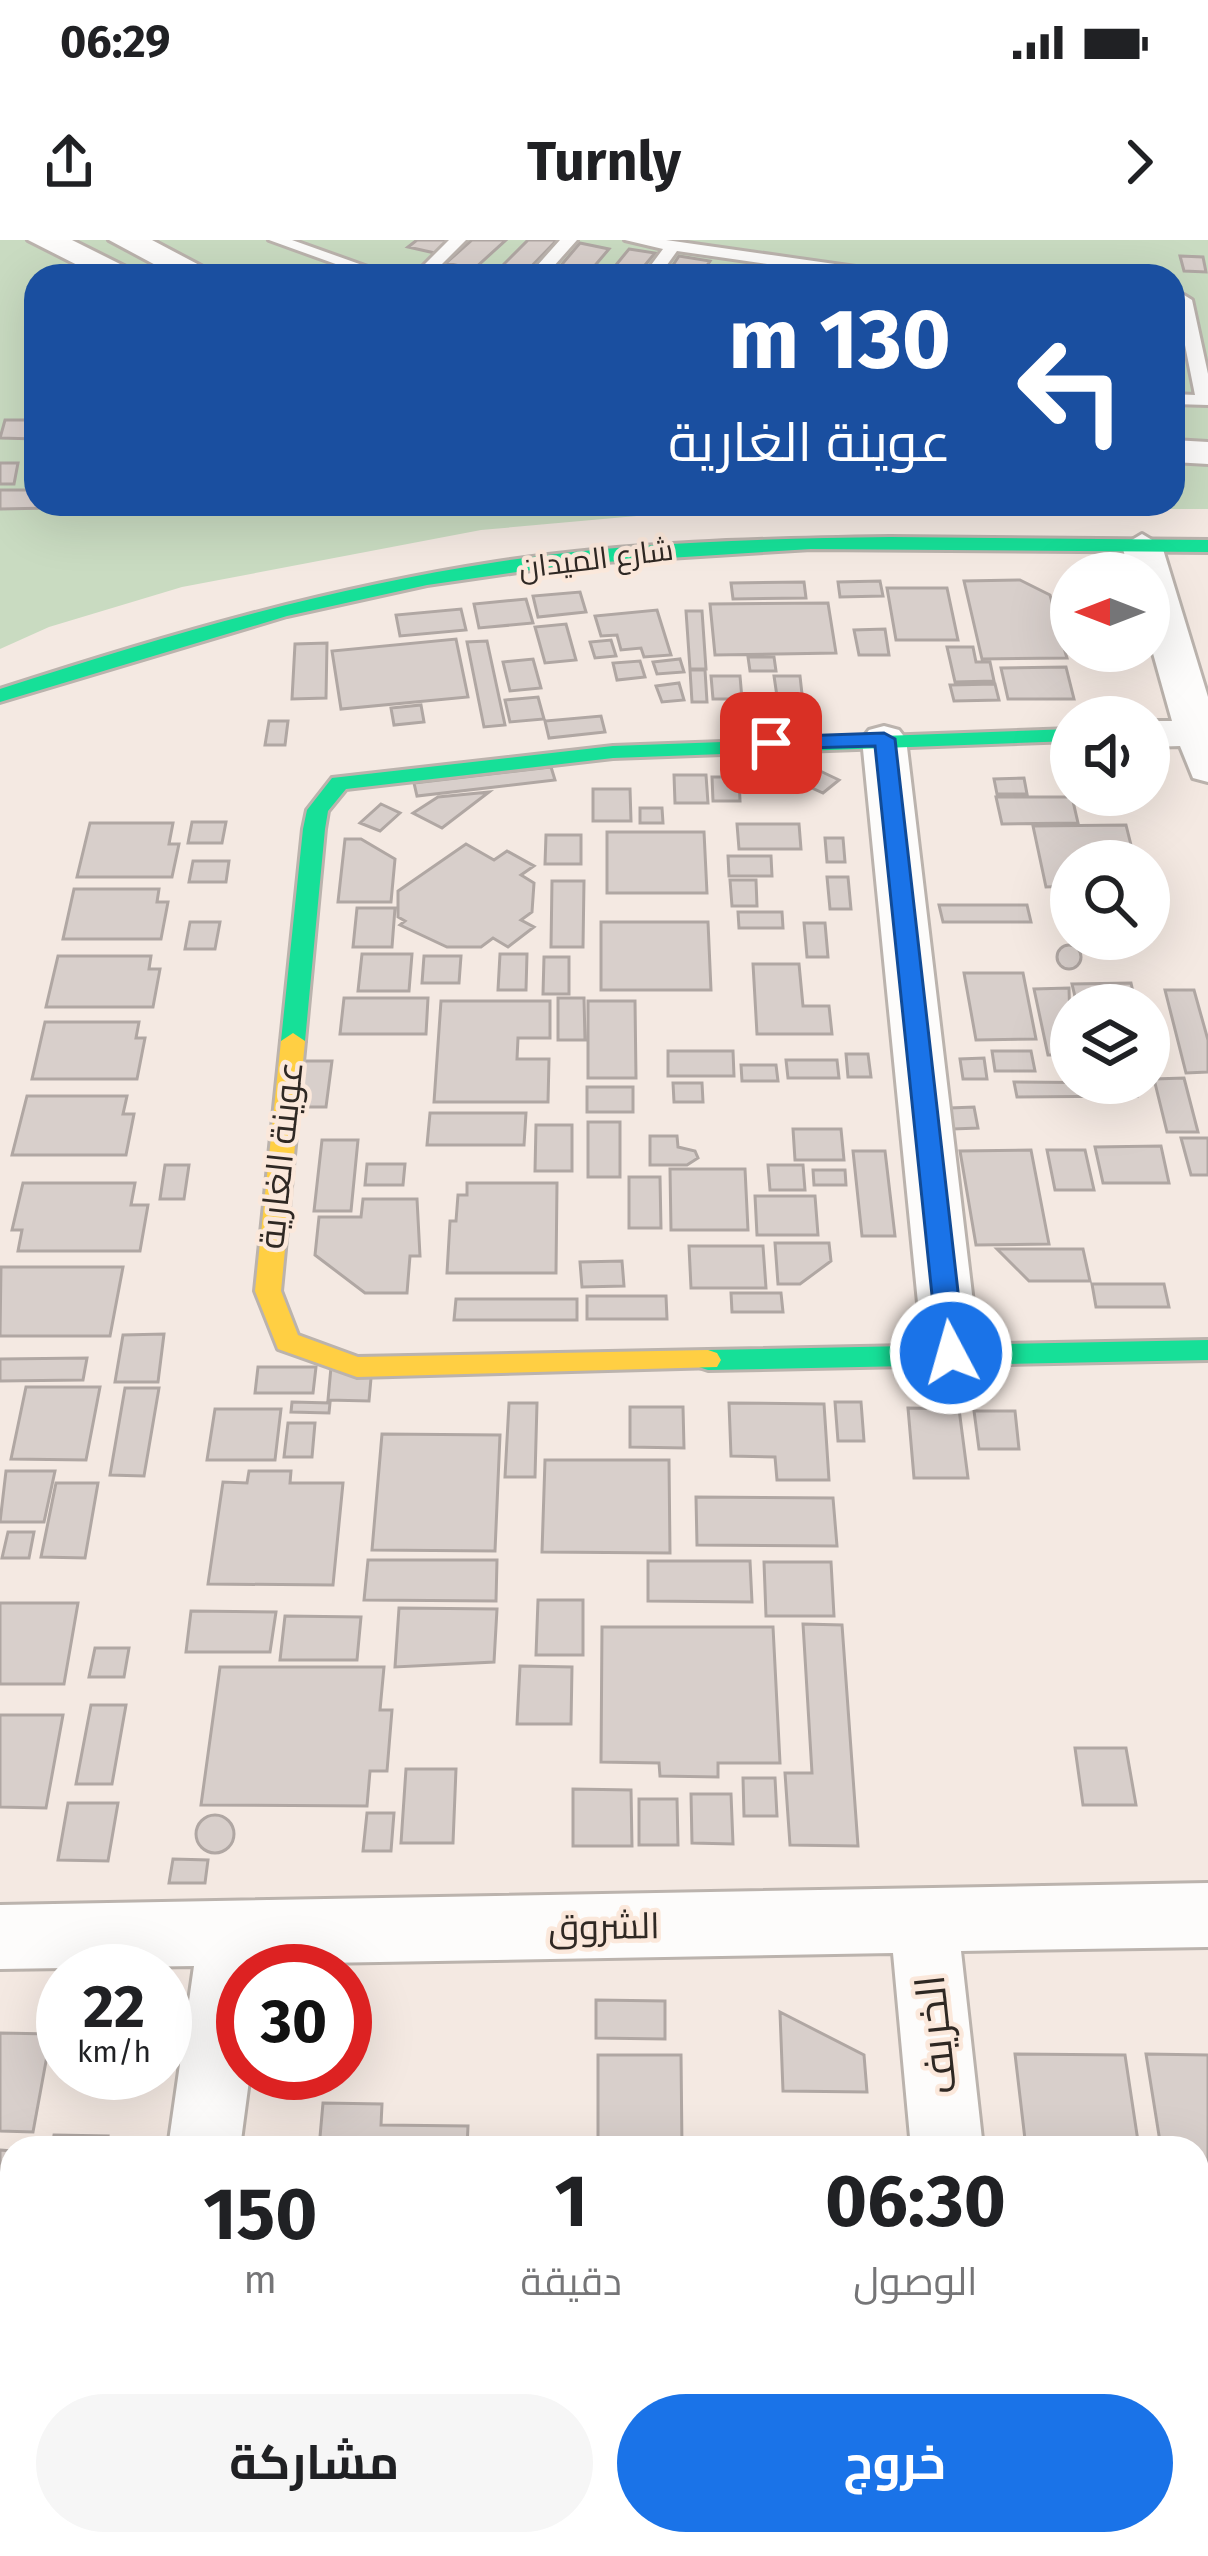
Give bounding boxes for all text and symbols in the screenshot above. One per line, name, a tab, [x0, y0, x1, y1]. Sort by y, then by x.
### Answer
text: 06:29	[60, 15, 171, 69]
icon: share	[36, 129, 102, 195]
icon: forward	[1106, 129, 1172, 195]
text: Turnly	[527, 130, 681, 194]
text: 130 m	[728, 289, 951, 390]
icon: left	[993, 312, 1149, 468]
text: عوينة الغارية	[668, 411, 951, 475]
street label: شارع الميدان	[517, 532, 676, 588]
north arrow	[1050, 552, 1170, 672]
map controls	[1050, 552, 1170, 1104]
pin	[720, 692, 822, 794]
button: sound	[1050, 696, 1170, 816]
icon: arrive	[738, 710, 804, 776]
button: search	[1050, 840, 1170, 960]
button: layers	[1050, 984, 1170, 1104]
street label: عوينة الغارية	[249, 1059, 313, 1251]
position arrow	[888, 1290, 1014, 1416]
street label: الشروق	[548, 1904, 660, 1950]
speed limit sign: 30	[216, 1944, 372, 2100]
text: 22	[83, 1971, 145, 2043]
street label: الخريف	[905, 1973, 967, 2097]
text: km/h	[77, 2034, 151, 2070]
text: 1	[554, 2159, 588, 2245]
text: 06:30	[825, 2159, 1006, 2245]
text: 150	[203, 2172, 317, 2258]
text: m	[244, 2257, 277, 2303]
text: دقيقة	[520, 2259, 622, 2305]
text: الوصول	[853, 2259, 978, 2305]
button: مشاركة	[36, 2394, 593, 2532]
button: خروج	[617, 2394, 1173, 2532]

